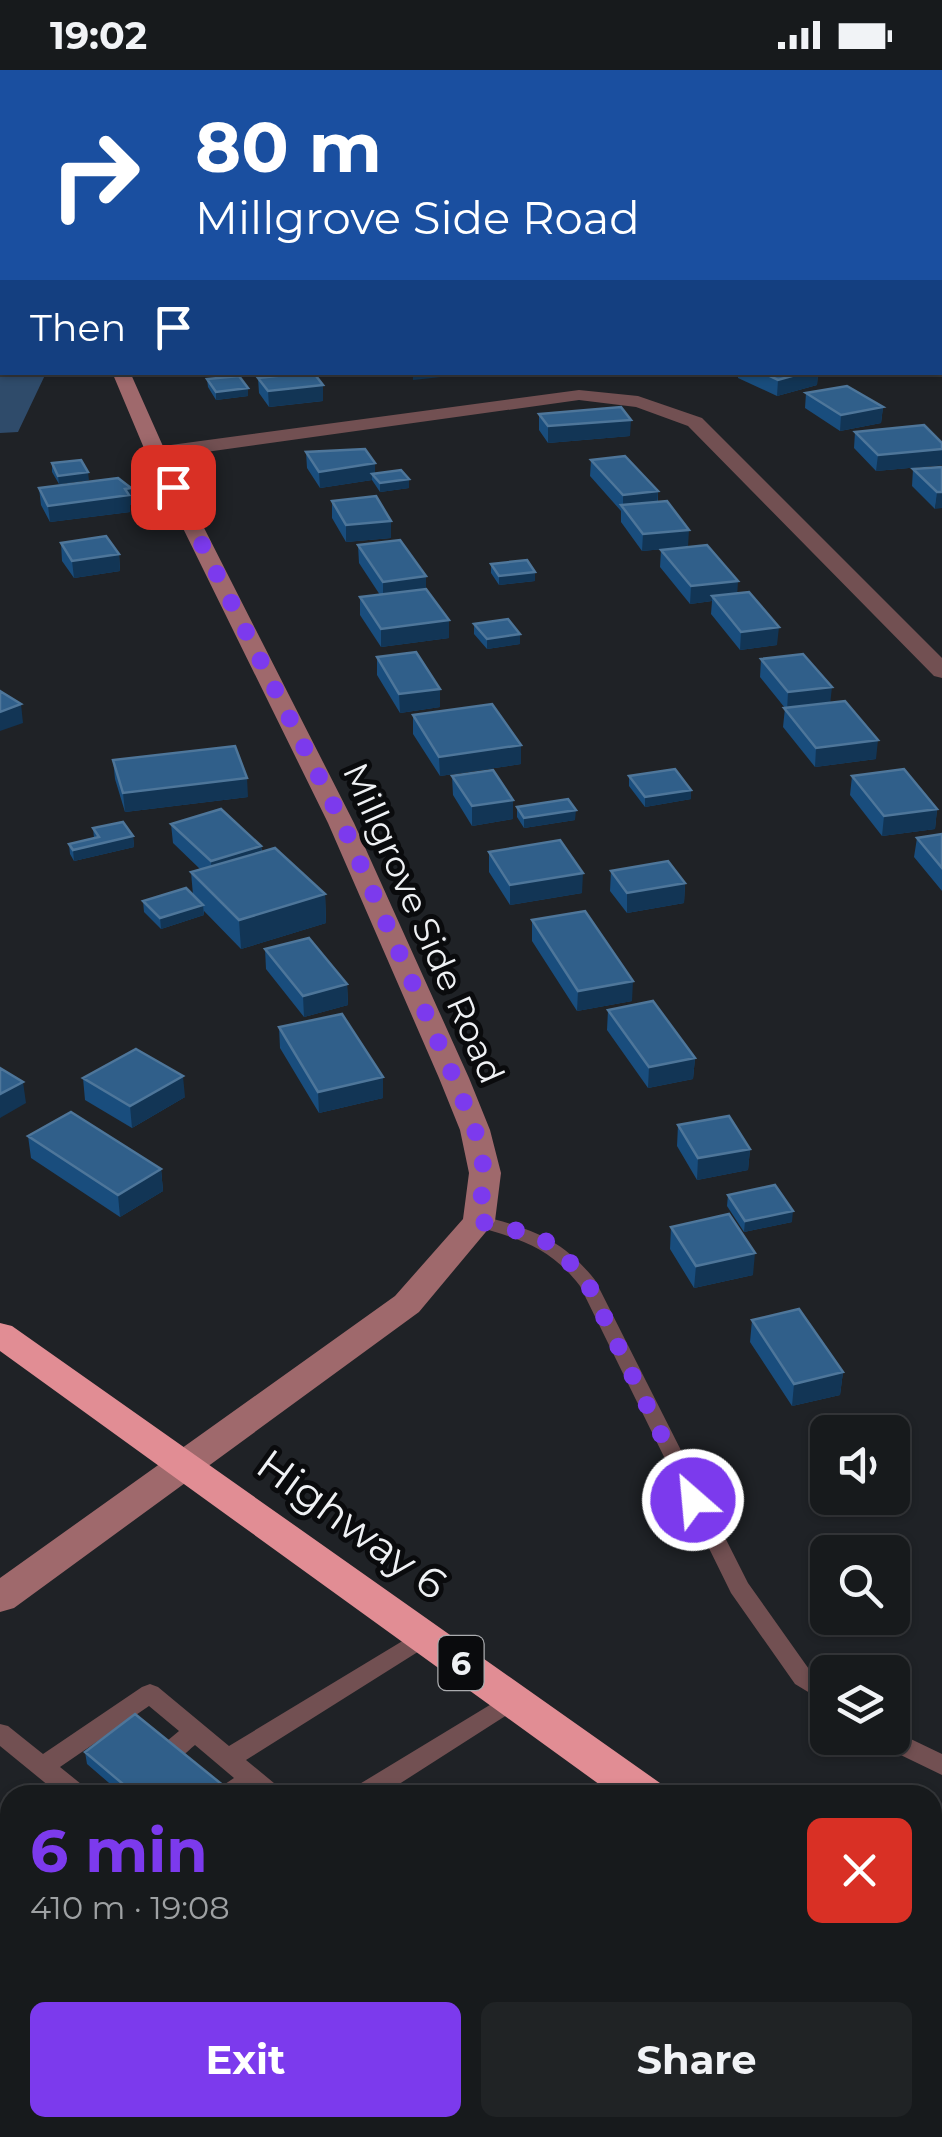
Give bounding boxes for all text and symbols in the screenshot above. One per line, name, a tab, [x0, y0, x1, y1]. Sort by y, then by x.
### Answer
text: 19:02	[50, 12, 147, 59]
text: 80 m	[195, 104, 382, 190]
icon: right	[30, 110, 160, 240]
text: Millgrove Side Road	[195, 190, 640, 245]
icon: arrive	[146, 300, 201, 355]
text: Then	[30, 304, 126, 351]
pin	[131, 445, 216, 530]
icon: arrive	[146, 460, 201, 515]
street label: Millgrove Side Road	[334, 756, 514, 1090]
map controls	[810, 1415, 910, 1755]
button: sound	[810, 1415, 910, 1515]
street label: Highway 6	[247, 1438, 457, 1610]
position arrow	[641, 1448, 745, 1552]
button: search	[810, 1535, 910, 1635]
road number: 6	[438, 1636, 484, 1690]
button: layers	[810, 1655, 910, 1755]
text: 6 min	[30, 1814, 208, 1887]
button: close	[807, 1818, 912, 1923]
text: 410 m · 19:08	[30, 1888, 230, 1927]
button: Exit	[30, 2002, 461, 2117]
button: Share	[481, 2002, 912, 2117]

